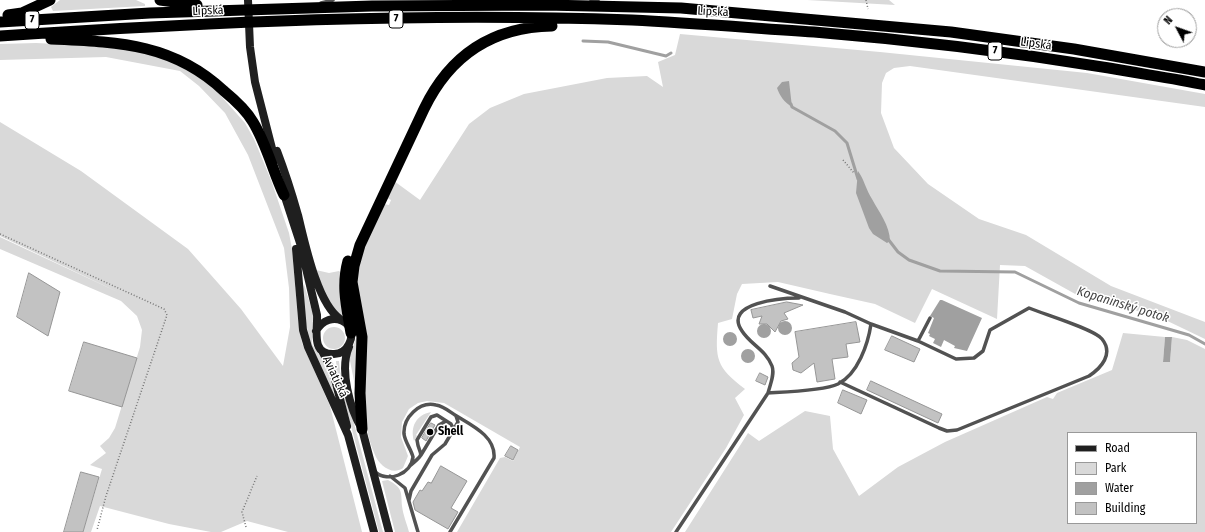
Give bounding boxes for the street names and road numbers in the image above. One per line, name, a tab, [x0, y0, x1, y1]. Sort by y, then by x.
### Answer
street label: Lipská	[192, 3, 224, 19]
street label: Lipská	[697, 4, 729, 20]
road number: 7	[389, 10, 403, 28]
road number: 7	[25, 11, 39, 29]
street label: Lipská	[1020, 35, 1052, 53]
road number: 7	[988, 42, 1002, 60]
street label: Aviatická	[319, 354, 351, 400]

